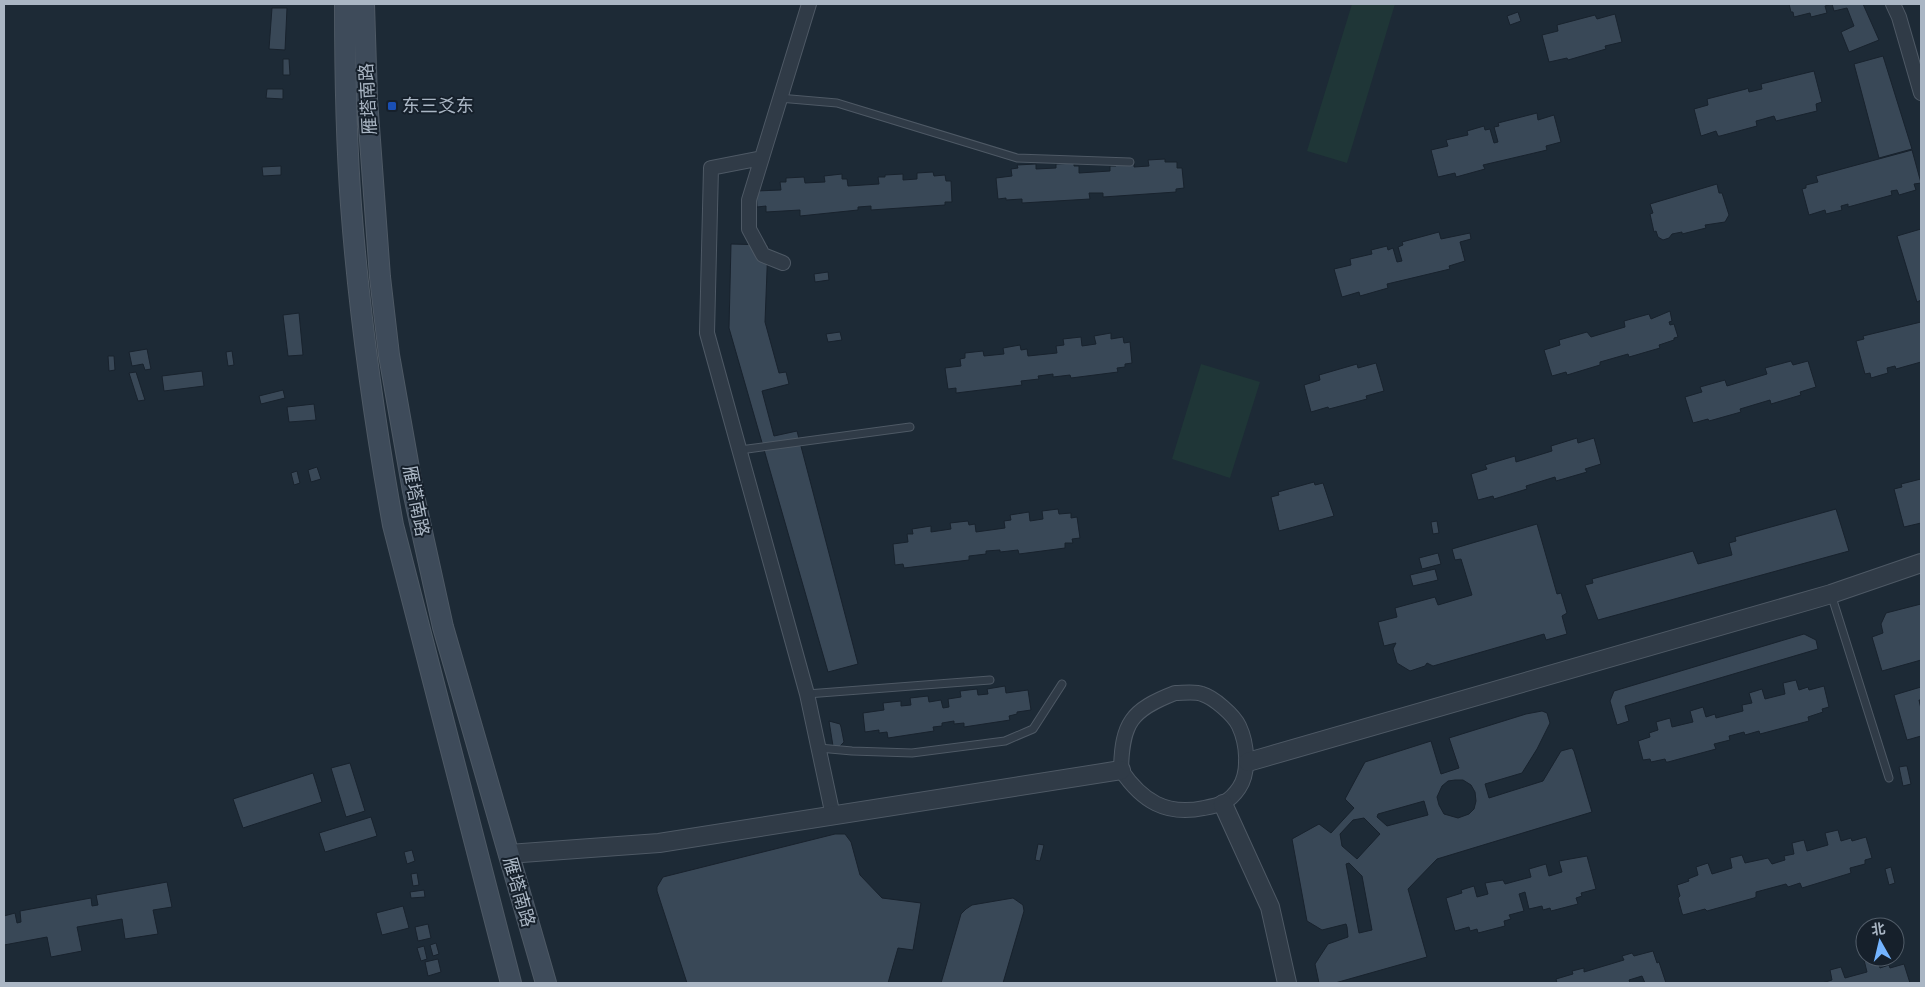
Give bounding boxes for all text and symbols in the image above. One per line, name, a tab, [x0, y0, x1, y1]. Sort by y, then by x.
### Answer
street label: 雁塔南路	[354, 62, 382, 136]
place label: 东三爻东	[402, 94, 474, 118]
marker: 东三爻东	[386, 100, 398, 112]
street label: 雁塔南路	[397, 463, 435, 539]
street label: 雁塔南路	[498, 854, 540, 930]
north arrow	[1855, 917, 1905, 967]
text: 北	[1870, 919, 1887, 940]

